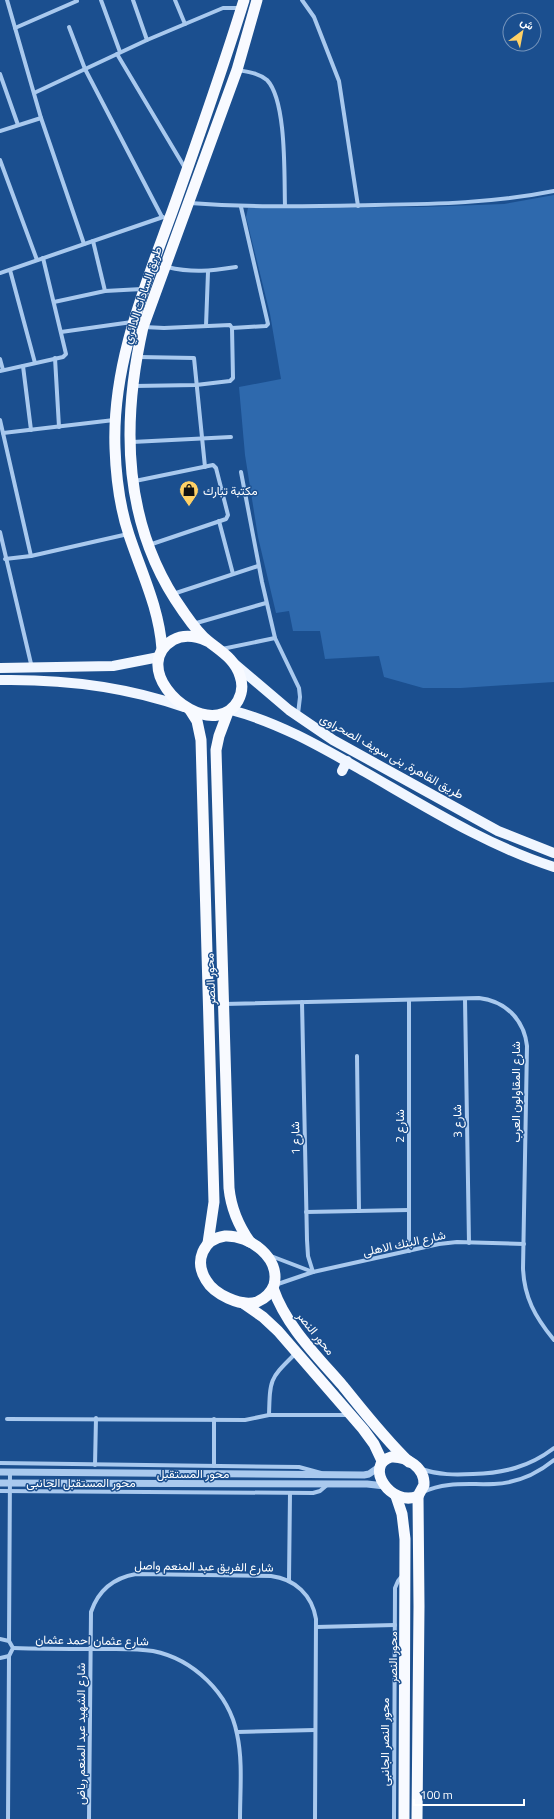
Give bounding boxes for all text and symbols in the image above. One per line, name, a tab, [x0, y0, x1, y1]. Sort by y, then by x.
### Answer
north arrow	[502, 12, 542, 52]
text: ش	[517, 13, 537, 34]
street label: طريق السادات الدائري	[117, 244, 168, 346]
shop icon: مكتبة تبارك	[178, 479, 200, 507]
place label: مكتبة تبارك	[203, 481, 258, 500]
street label: طريق القاهرة, بنى سويف الصحراوى	[317, 708, 468, 804]
street label: محور النصر	[200, 953, 220, 1006]
street label: شارع المقاولون العرب	[506, 1041, 525, 1143]
street label: شارع 3	[447, 1104, 467, 1138]
street label: شارع 2	[390, 1109, 409, 1143]
street label: شارع 1	[285, 1121, 305, 1155]
street label: شارع البنك الاهلى	[361, 1225, 447, 1261]
street label: محور النصر	[292, 1306, 340, 1359]
street label: محور المستقبل	[157, 1464, 229, 1483]
street label: محور المستقبل الجانبى	[26, 1473, 136, 1492]
street label: شارع الفريق عبد المنعم واصل	[134, 1555, 274, 1577]
street label: شارع عثمان احمد عثمان	[35, 1630, 149, 1650]
street label: محور النصر	[383, 1631, 402, 1684]
street label: شارع الشهيد عبد المنعم رياض	[71, 1663, 90, 1805]
street label: محور النصر الجانبى	[375, 1698, 394, 1786]
scale bar	[414, 1781, 524, 1807]
text: 100 m	[420, 1785, 453, 1804]

